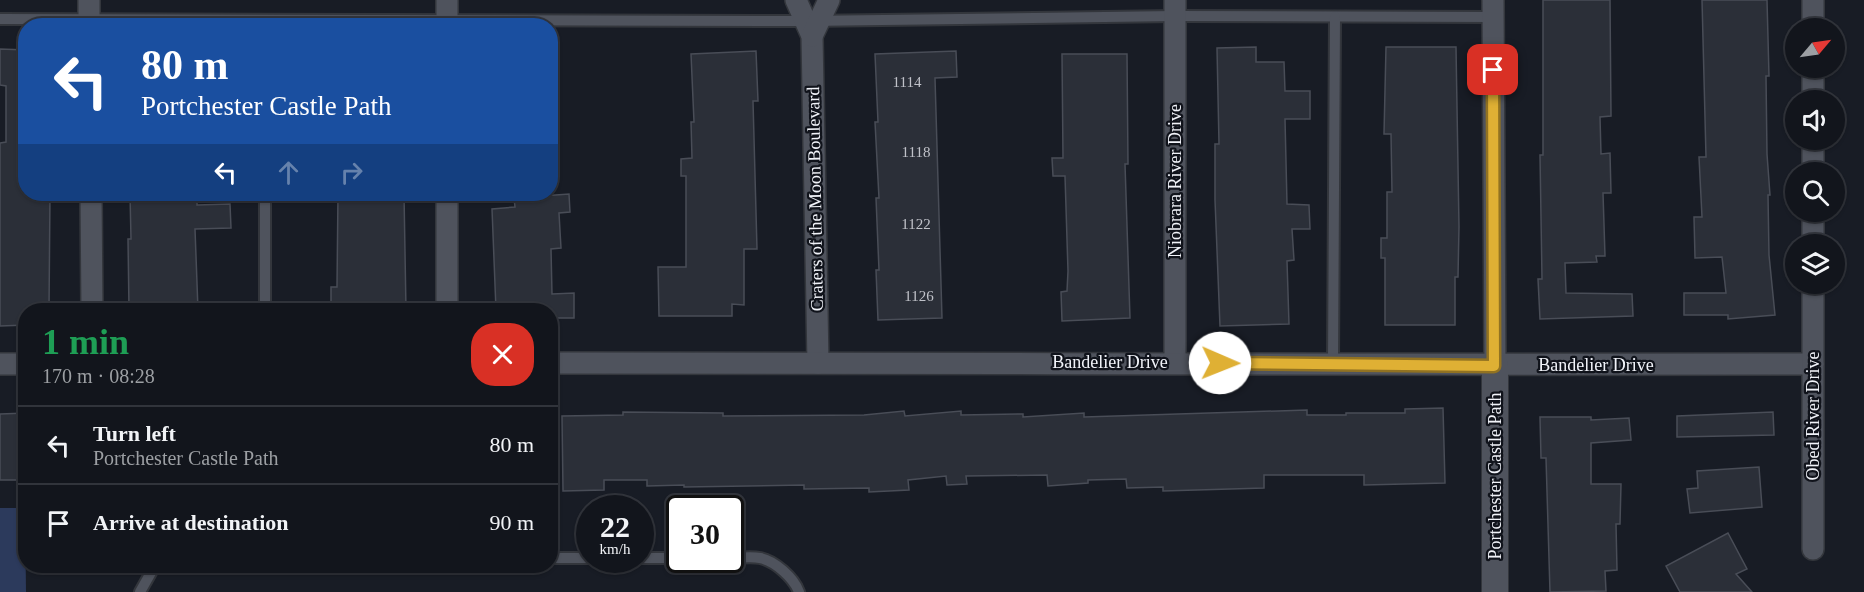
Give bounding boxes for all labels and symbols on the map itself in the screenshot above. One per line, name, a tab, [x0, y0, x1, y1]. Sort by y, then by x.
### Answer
north arrow	[1785, 18, 1845, 78]
pin	[1467, 44, 1518, 95]
house number: 1114	[893, 74, 922, 90]
street label: Craters of the Moon Boulevard	[803, 86, 827, 312]
street label: Niobrara River Drive	[1165, 104, 1185, 258]
house number: 1118	[902, 144, 930, 160]
house number: 1122	[901, 216, 931, 232]
house number: 1126	[904, 288, 934, 304]
position arrow	[1188, 331, 1252, 395]
street label: Bandelier Drive	[1052, 352, 1168, 372]
street label: Obed River Drive	[1803, 352, 1823, 480]
street label: Bandelier Drive	[1538, 355, 1654, 375]
street label: Portchester Castle Path	[1485, 393, 1505, 559]
speed limit sign: 30	[666, 495, 744, 573]

